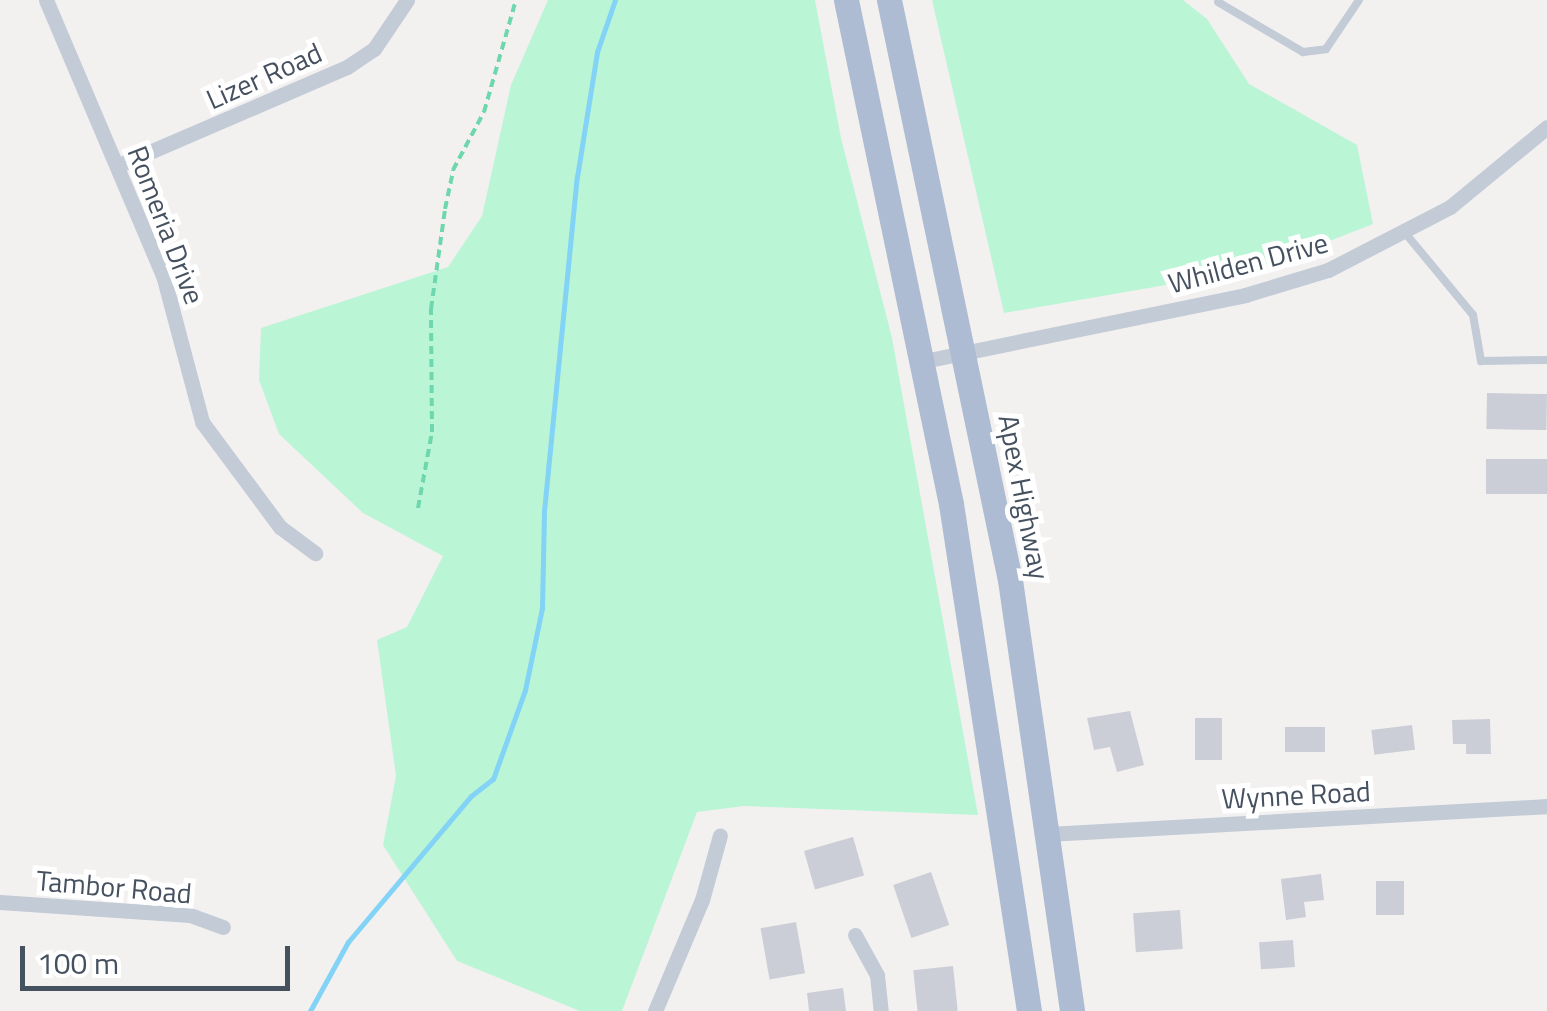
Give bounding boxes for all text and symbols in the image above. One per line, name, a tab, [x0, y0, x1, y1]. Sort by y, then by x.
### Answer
street label: Lizer Road	[201, 36, 327, 116]
street label: Romeria Drive	[120, 141, 212, 309]
street label: Whilden Drive	[1165, 226, 1331, 300]
street label: Apex Highway	[992, 412, 1056, 582]
street label: Wynne Road	[1221, 774, 1371, 816]
street label: Tambor Road	[35, 863, 193, 911]
scale bar	[25, 926, 295, 988]
text: 100 m	[37, 940, 119, 986]

